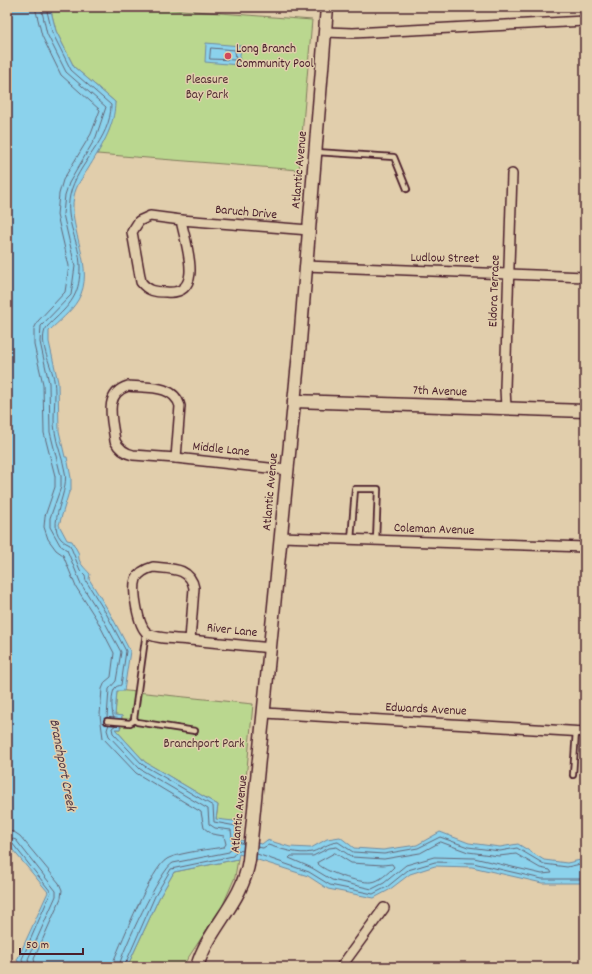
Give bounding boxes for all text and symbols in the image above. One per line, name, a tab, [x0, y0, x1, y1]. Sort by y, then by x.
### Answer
place label: Long Branch Community Pool	[236, 40, 314, 74]
marker: Long Branch Community Pool	[223, 51, 233, 61]
park label: Pleasure Bay Park	[186, 71, 228, 105]
street label: Atlantic Avenue	[287, 130, 313, 210]
street label: Baruch Drive	[214, 201, 278, 225]
street label: Ludlow Street	[410, 249, 480, 269]
street label: Eldora Terrace	[484, 254, 506, 328]
street label: 7th Avenue	[413, 382, 468, 402]
street label: Middle Lane	[192, 438, 251, 462]
street label: Atlantic Avenue	[258, 452, 284, 532]
street label: Coleman Avenue	[393, 519, 475, 541]
street label: River Lane	[206, 619, 259, 643]
street label: Edwards Avenue	[385, 698, 467, 722]
water label: Branchport Creek	[43, 717, 81, 814]
park label: Branchport Park	[164, 735, 244, 754]
street label: Atlantic Avenue	[226, 774, 254, 854]
scale bar	[20, 930, 83, 956]
text: 50 m	[26, 937, 49, 954]

